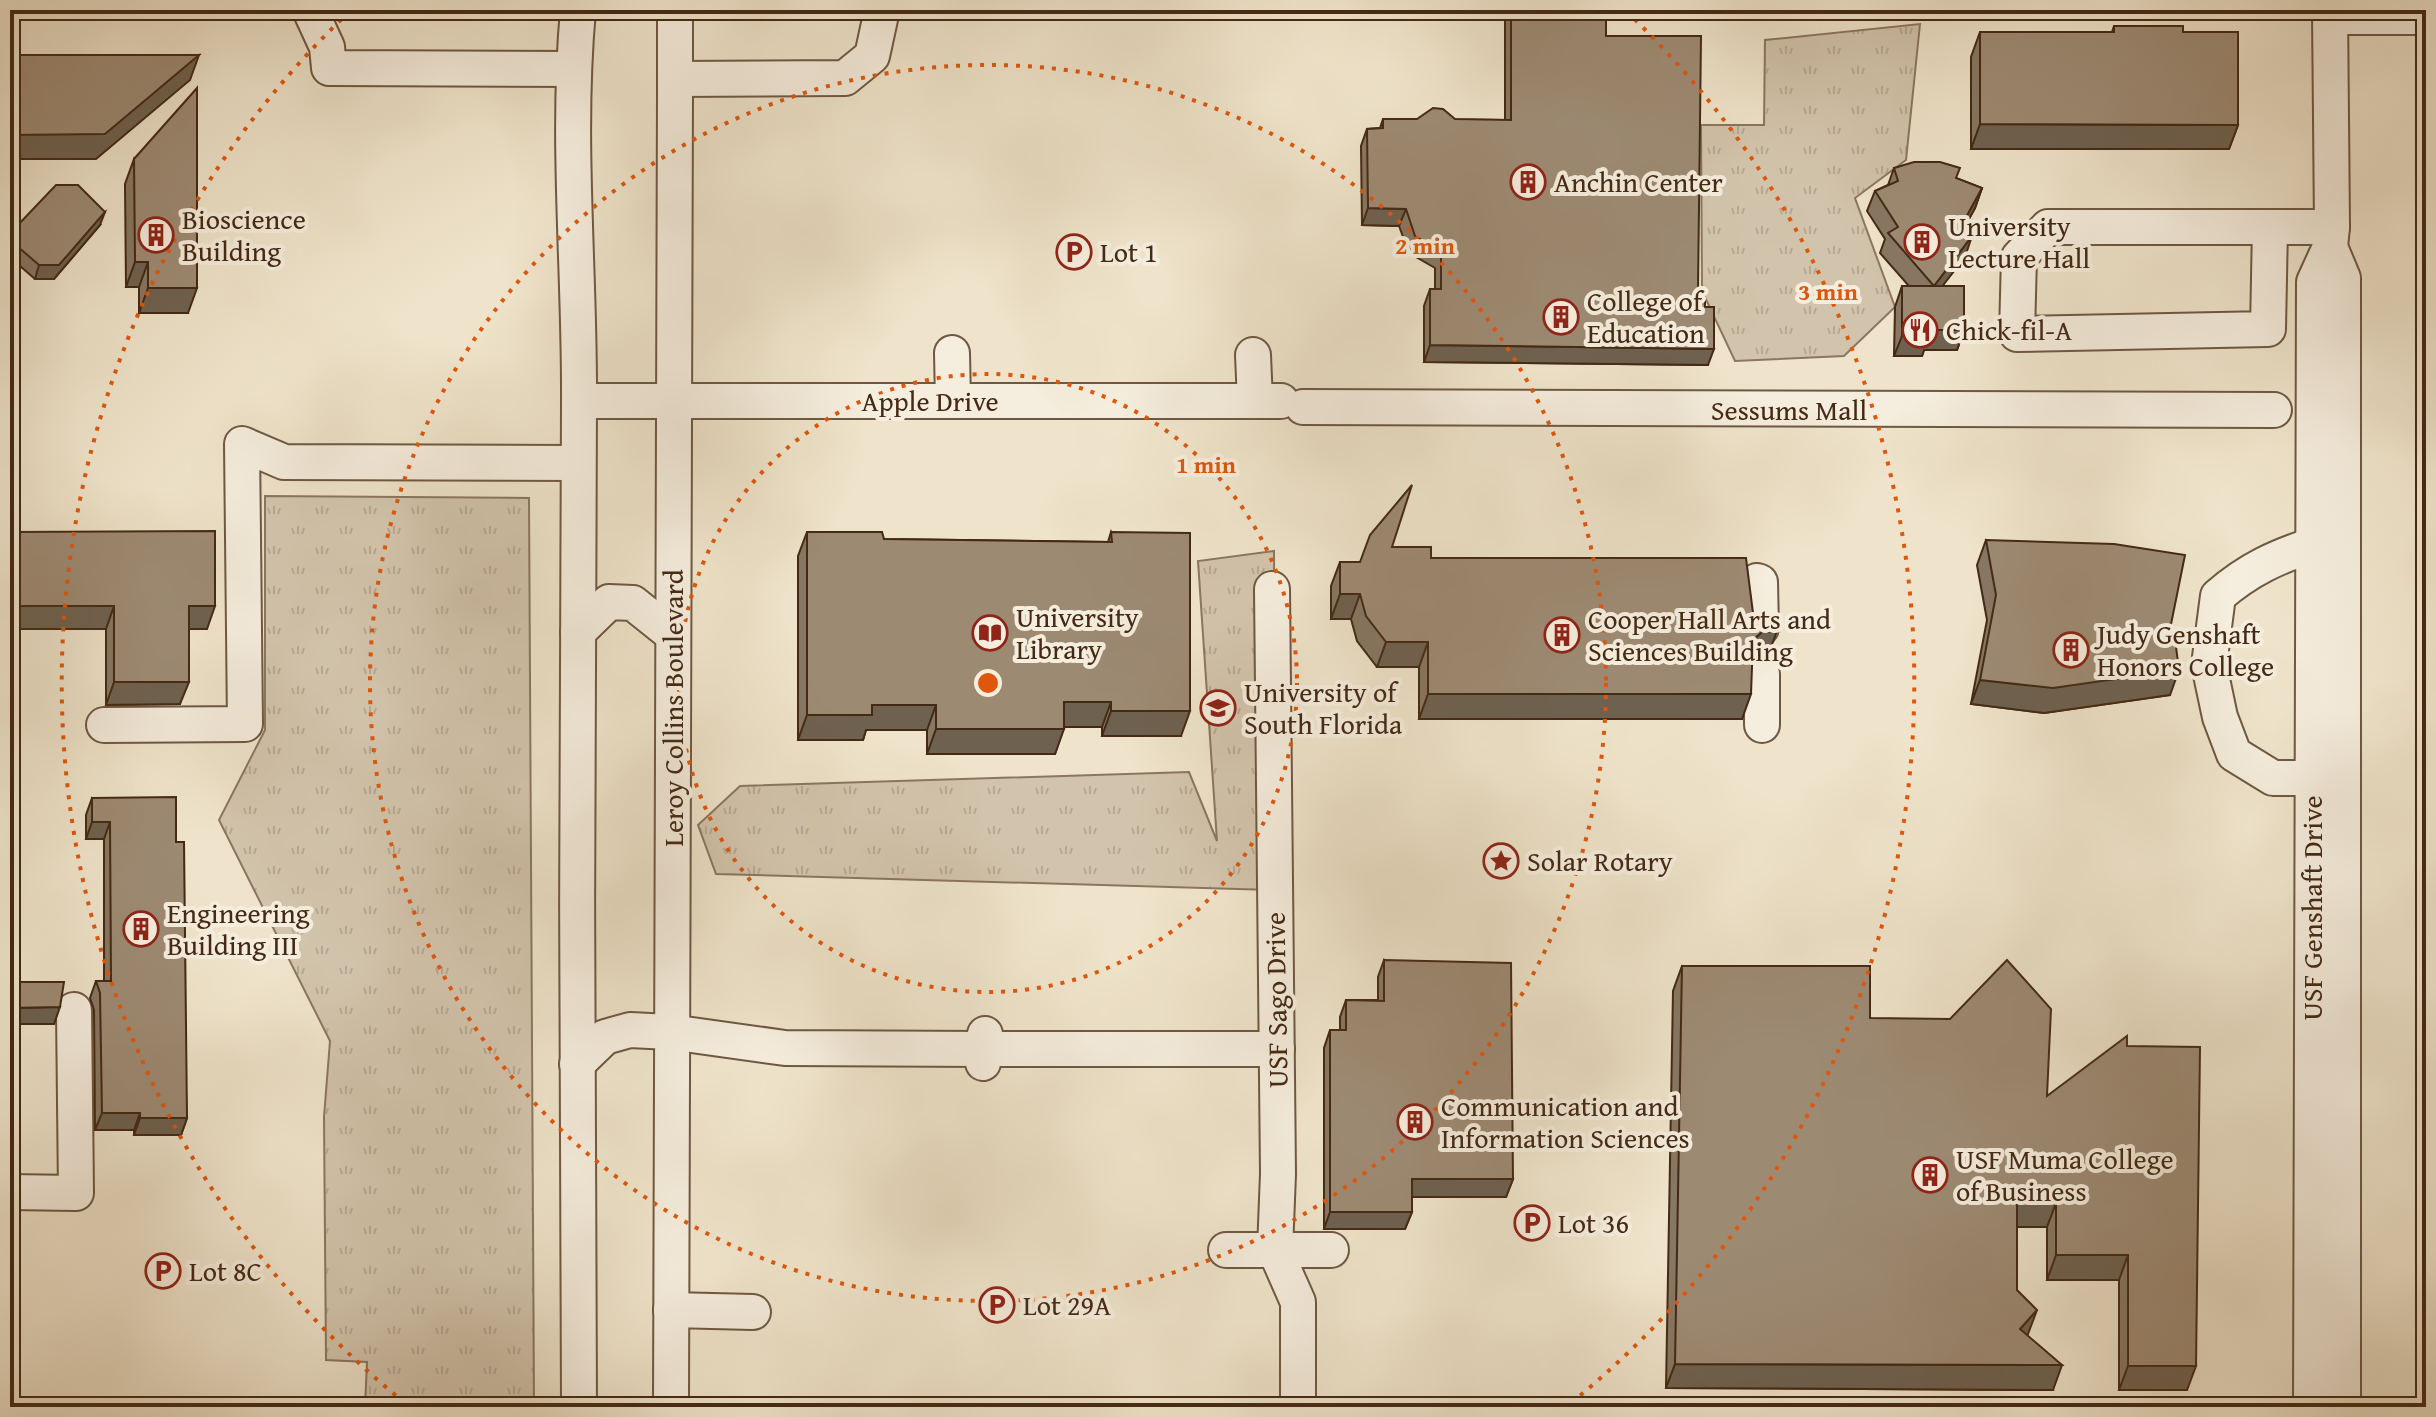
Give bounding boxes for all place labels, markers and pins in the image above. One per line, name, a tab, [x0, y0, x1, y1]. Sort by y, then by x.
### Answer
place label: Anchin Center	[1554, 161, 1723, 202]
building icon: Anchin Center	[1509, 163, 1547, 201]
place label: Bioscience Building	[182, 198, 306, 271]
place label: University Lecture Hall	[1948, 205, 2090, 278]
building icon: Bioscience Building	[137, 216, 175, 254]
building icon: University Lecture Hall	[1903, 223, 1941, 261]
place label: Lot 1	[1100, 231, 1157, 272]
parking icon: Lot 1	[1055, 233, 1093, 271]
place label: College of Education	[1587, 280, 1705, 353]
building icon: College of Education	[1542, 298, 1580, 336]
place label: Chick-fil-A	[1946, 309, 2072, 350]
restaurant icon: Chick-fil-A	[1901, 311, 1939, 349]
place label: University Library	[1016, 596, 1139, 669]
place label: Cooper Hall Arts and Sciences Building	[1588, 598, 1831, 671]
place label: Judy Genshaft Honors College	[2094, 613, 2274, 686]
library icon: University Library	[971, 614, 1009, 652]
building icon: Cooper Hall Arts and Sciences Building	[1543, 616, 1581, 654]
building icon: Judy Genshaft Honors College	[2052, 631, 2090, 669]
centre of rings	[974, 669, 1002, 697]
place label: University of South Florida	[1244, 671, 1403, 744]
school or university icon: University of South Florida	[1199, 689, 1237, 727]
place label: Solar Rotary	[1527, 840, 1673, 881]
place icon: Solar Rotary	[1482, 842, 1520, 880]
place label: Engineering Building III	[167, 892, 310, 965]
building icon: Engineering Building III	[122, 910, 160, 948]
place label: Communication and Information Sciences	[1441, 1085, 1690, 1158]
building icon: Communication and Information Sciences	[1396, 1103, 1434, 1141]
place label: USF Muma College of Business	[1956, 1138, 2174, 1211]
building icon: USF Muma College of Business	[1911, 1156, 1949, 1194]
place label: Lot 36	[1558, 1202, 1629, 1243]
parking icon: Lot 36	[1513, 1204, 1551, 1242]
place label: Lot 8C	[189, 1250, 262, 1291]
parking icon: Lot 8C	[144, 1252, 182, 1290]
place label: Lot 29A	[1023, 1284, 1111, 1325]
parking icon: Lot 29A	[978, 1286, 1016, 1324]

